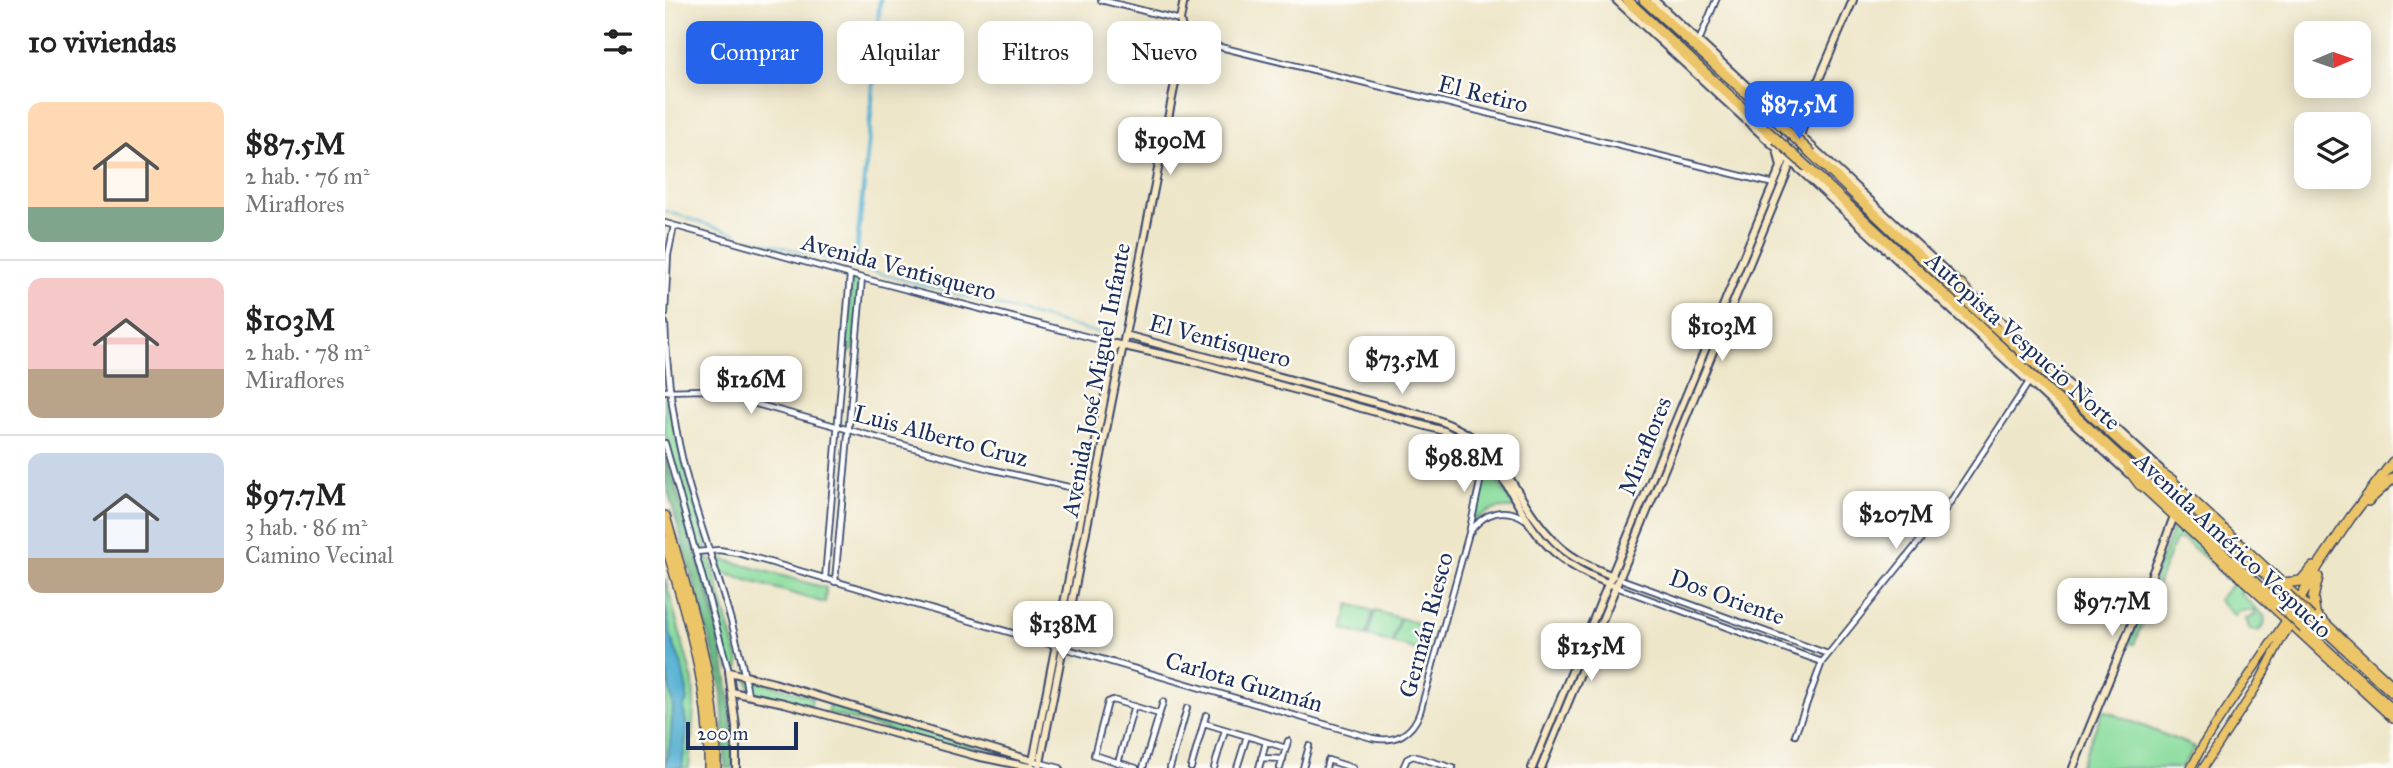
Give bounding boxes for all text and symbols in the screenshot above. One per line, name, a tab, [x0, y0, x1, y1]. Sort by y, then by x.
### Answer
chip: Comprar	[686, 21, 823, 84]
chip: Alquilar	[837, 21, 964, 84]
chip: Filtros	[978, 21, 1093, 84]
chip: Nuevo	[1107, 21, 1221, 84]
north arrow	[2294, 21, 2371, 98]
map controls	[2294, 21, 2371, 189]
icon: filters	[599, 23, 637, 61]
text: 10 viviendas	[28, 24, 176, 60]
street label: El Retiro	[1435, 68, 1531, 120]
pin: $87.5M	[1742, 82, 1856, 141]
text: $87.5M	[1761, 90, 1837, 118]
button: layers	[2294, 112, 2371, 189]
pin: $190M	[1121, 118, 1219, 177]
text: $87.5M	[245, 126, 345, 162]
text: $190M	[1134, 126, 1206, 154]
icon: home	[84, 130, 168, 214]
text: 2 hab. · 76 m²	[245, 162, 370, 190]
text: Miraflores	[245, 190, 345, 218]
street label: Avenida Ventisquero	[797, 226, 1000, 307]
street label: Avenida José Miguel Infante	[1054, 240, 1137, 521]
street label: Autopista Vespucio Norte	[1918, 245, 2127, 437]
text: $103M	[245, 302, 335, 338]
pin: $103M	[1673, 304, 1771, 363]
icon: home	[84, 306, 168, 390]
street label: El Ventisquero	[1146, 308, 1294, 374]
text: $103M	[1687, 312, 1757, 340]
pin: $73.5M	[1345, 336, 1459, 396]
text: 2 hab. · 78 m²	[245, 338, 370, 366]
text: $73.5M	[1365, 345, 1439, 373]
pin: $126M	[702, 356, 800, 416]
text: $126M	[716, 365, 786, 393]
text: Miraflores	[245, 366, 345, 394]
street label: Miraflores	[1612, 392, 1678, 500]
street label: Luis Alberto Cruz	[850, 398, 1032, 474]
pin: $98.8M	[1407, 434, 1521, 494]
text: $98.8M	[1424, 443, 1504, 471]
street label: Avenida Américo Vespucio	[2127, 445, 2338, 645]
text: $97.7M	[245, 477, 346, 513]
icon: home	[84, 481, 168, 565]
pin: $207M	[1847, 491, 1945, 551]
text: $207M	[1859, 500, 1933, 528]
text: 3 hab. · 86 m²	[245, 513, 368, 541]
text: Camino Vecinal	[245, 541, 394, 569]
street label: Germán Riesco	[1392, 549, 1460, 701]
street label: Dos Oriente	[1665, 562, 1789, 632]
pin: $97.7M	[2055, 578, 2169, 638]
text: $97.7M	[2073, 587, 2151, 615]
pin: $138M	[1014, 602, 1112, 661]
text: $138M	[1029, 610, 1097, 638]
pin: $125M	[1542, 624, 1640, 683]
text: $125M	[1557, 632, 1625, 660]
street label: Carlota Guzmán	[1162, 645, 1326, 719]
scale bar	[686, 719, 798, 751]
text: 200 m	[697, 722, 749, 745]

